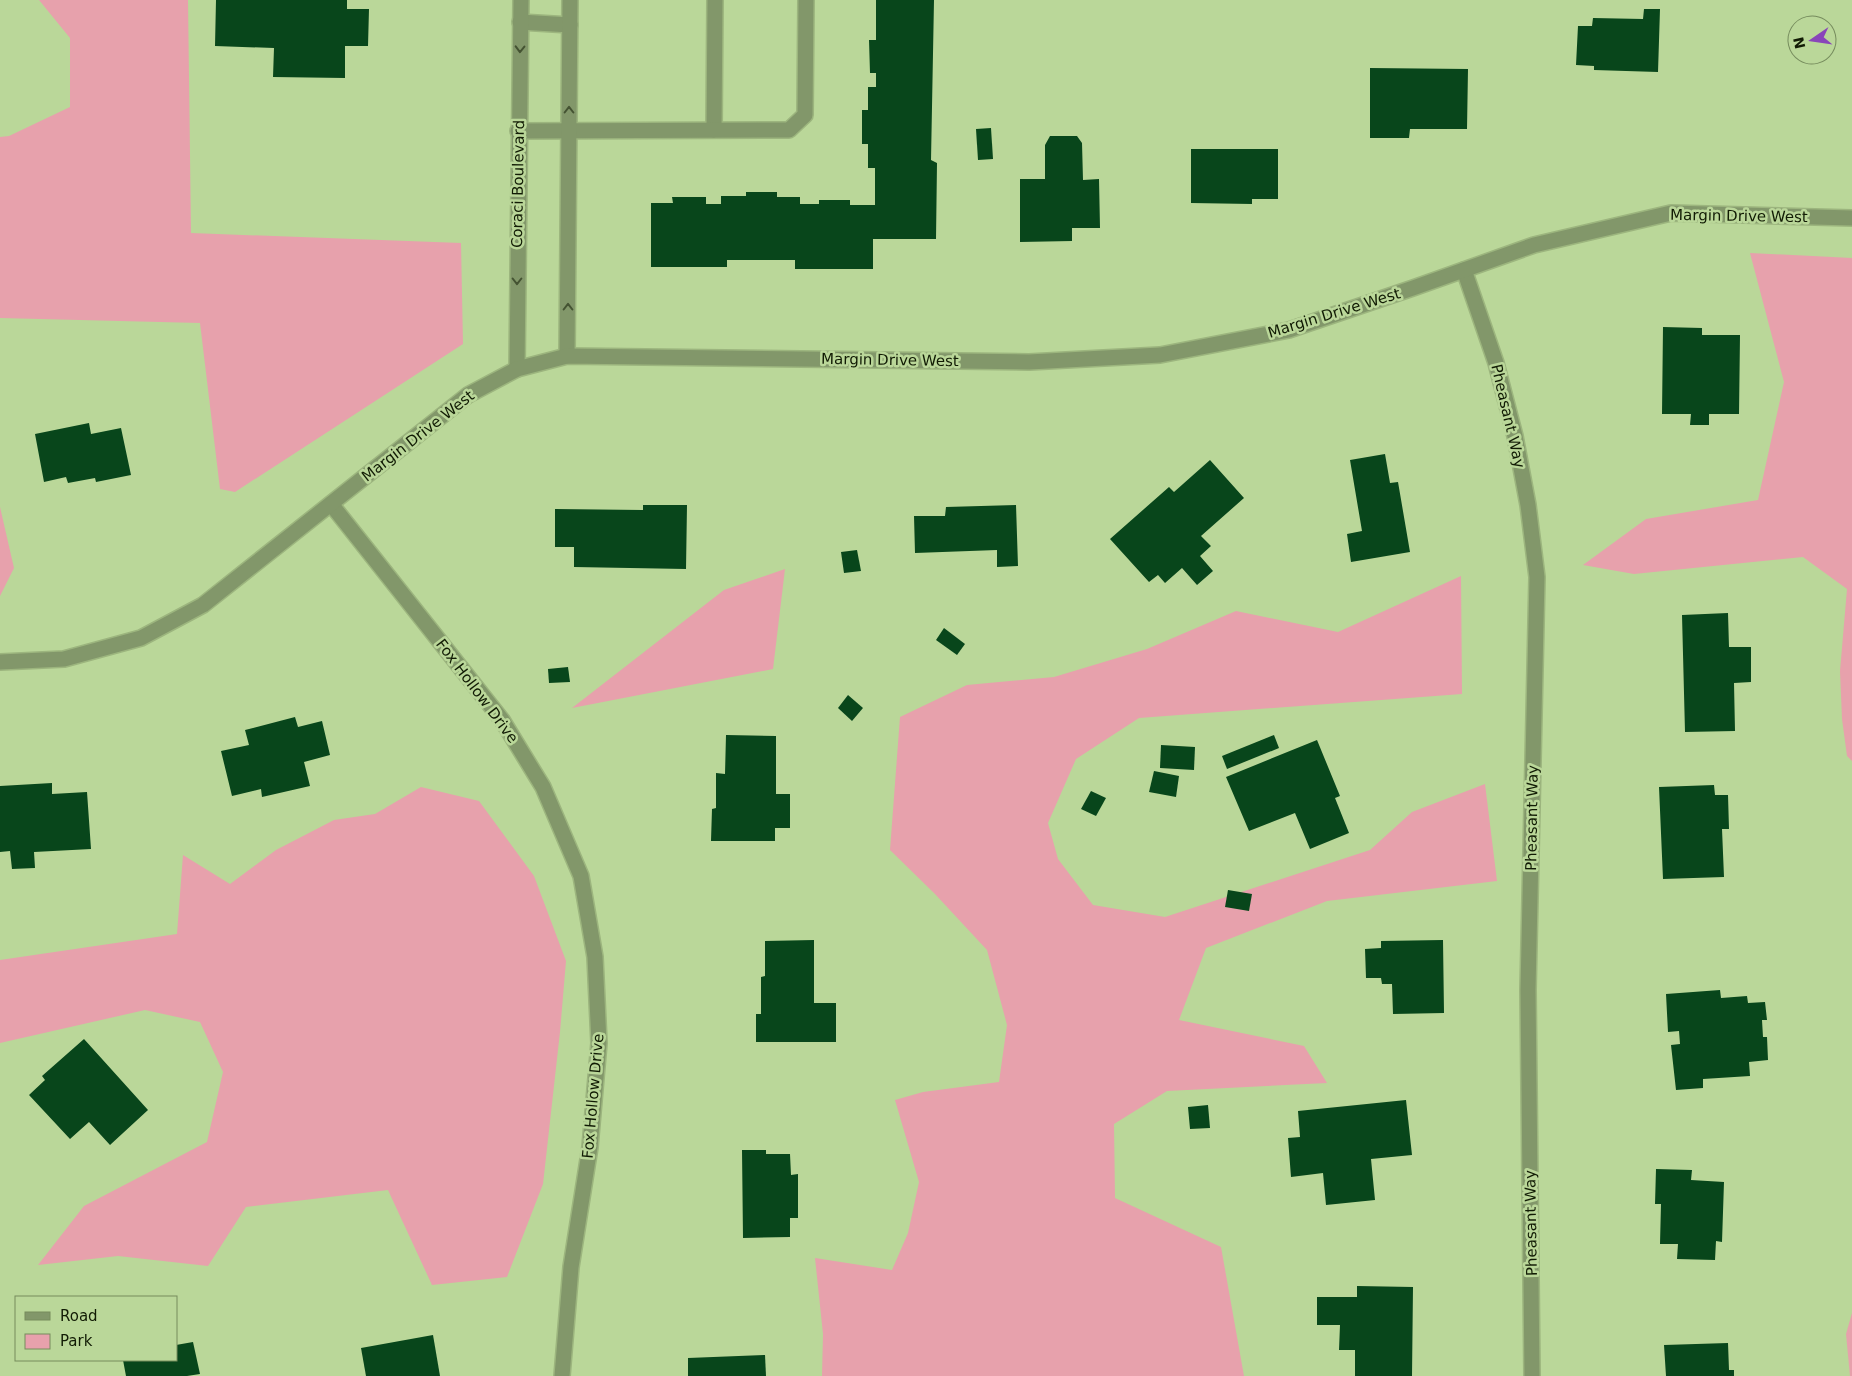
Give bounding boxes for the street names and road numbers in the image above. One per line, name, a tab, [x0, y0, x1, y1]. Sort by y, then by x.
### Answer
street label: Coraci Boulevard	[508, 120, 528, 248]
street label: Margin Drive West	[1670, 206, 1808, 226]
street label: Margin Drive West	[1266, 284, 1403, 342]
street label: Margin Drive West	[821, 350, 959, 370]
street label: Pheasant Way	[1487, 362, 1529, 470]
street label: Margin Drive West	[358, 386, 478, 485]
street label: Fox Hollow Drive	[432, 635, 522, 747]
street label: Pheasant Way	[1522, 765, 1542, 871]
street label: Fox Hollow Drive	[579, 1033, 607, 1159]
street label: Pheasant Way	[1521, 1170, 1541, 1276]

